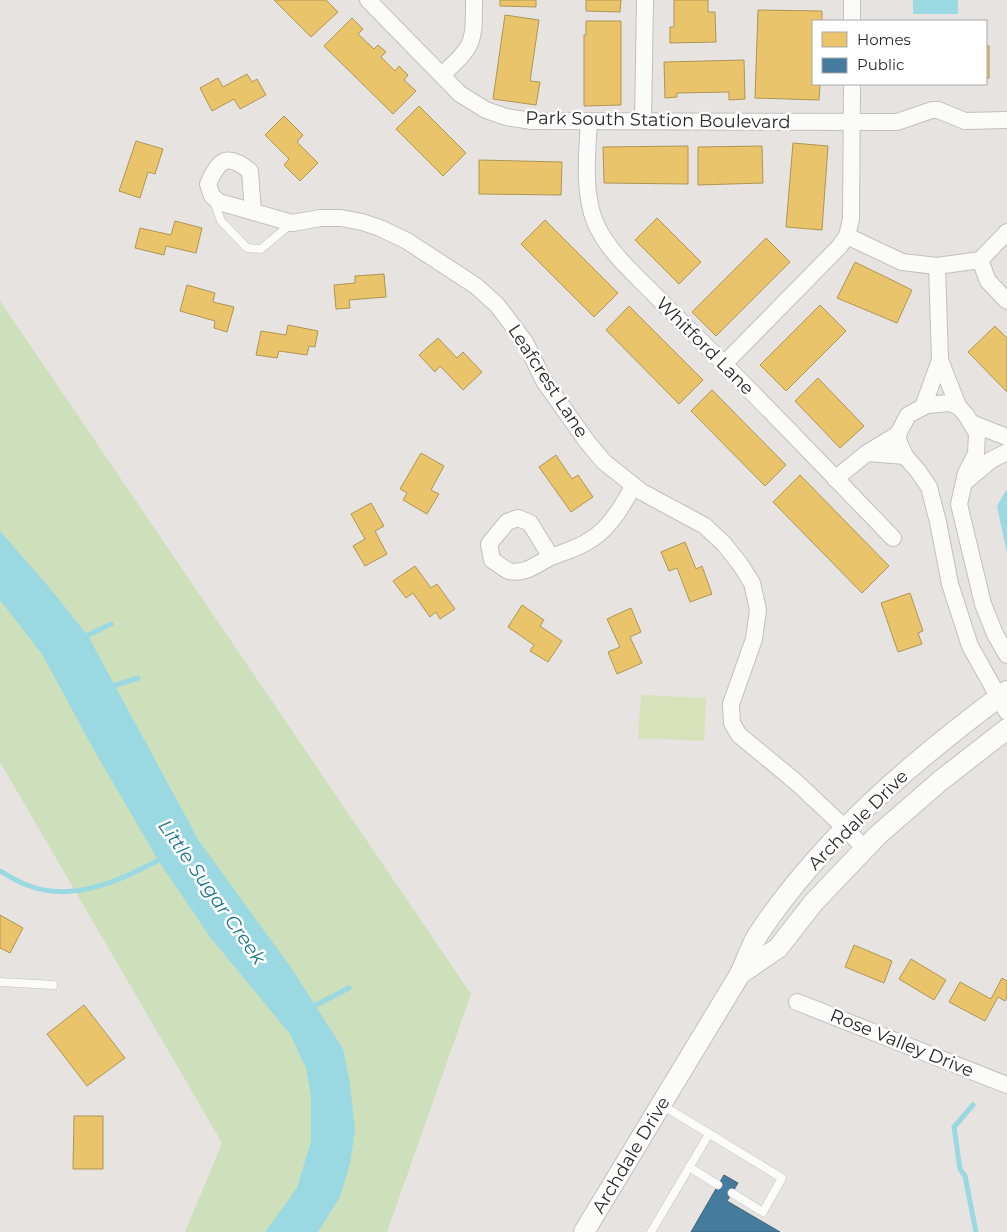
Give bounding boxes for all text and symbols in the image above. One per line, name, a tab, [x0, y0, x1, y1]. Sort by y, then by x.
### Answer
legend	[812, 20, 987, 85]
text: Homes	[857, 30, 911, 49]
text: Public	[857, 55, 905, 74]
street label: Park South Station Boulevard	[525, 107, 791, 133]
street label: Whitford Lane	[652, 293, 759, 400]
street label: Leafcrest Lane	[503, 320, 593, 442]
street label: Archdale Drive	[803, 765, 913, 875]
water label: Little Sugar Creek	[153, 815, 271, 969]
street label: Rose Valley Drive	[827, 1004, 977, 1082]
street label: Archdale Drive	[587, 1092, 675, 1217]

